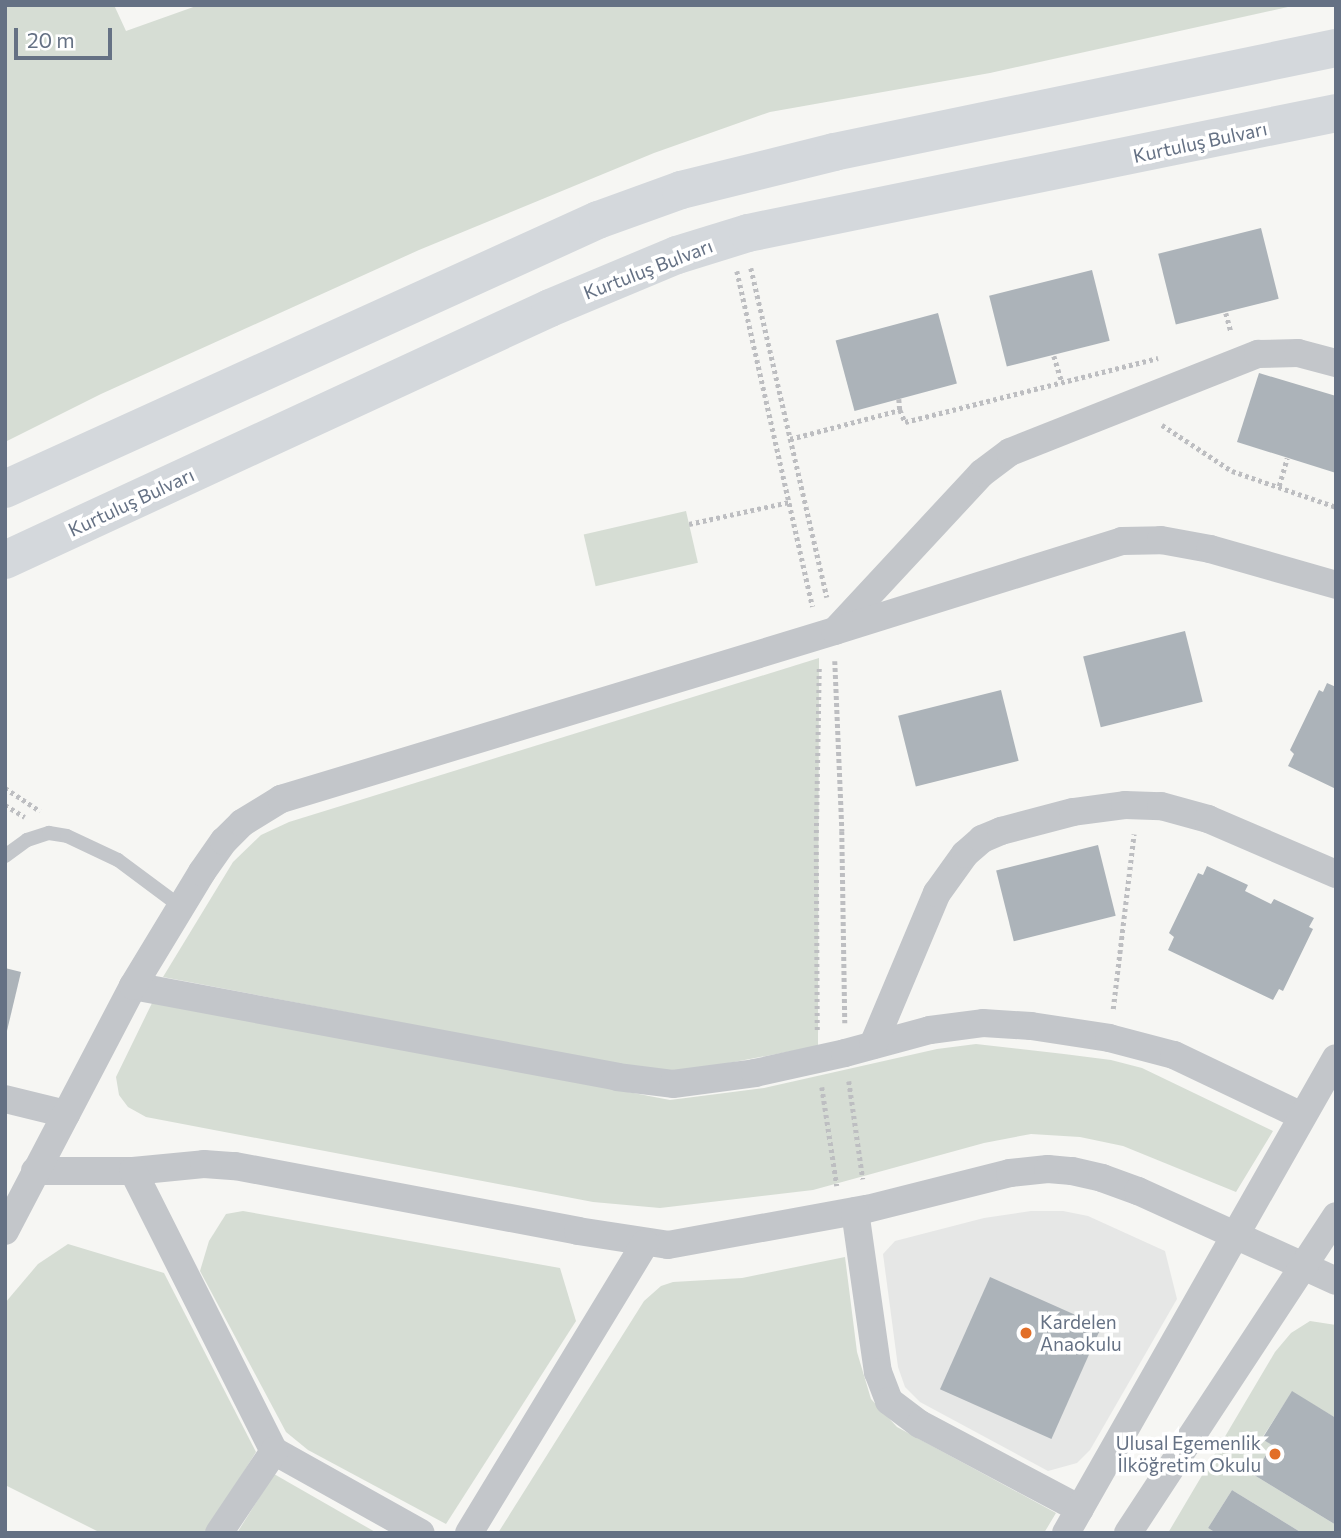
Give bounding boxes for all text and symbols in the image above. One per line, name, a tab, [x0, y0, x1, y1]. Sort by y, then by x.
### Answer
scale bar	[18, 14, 116, 58]
text: 20 m	[27, 27, 75, 52]
street label: Kurtuluş Bulvarı	[1131, 117, 1269, 167]
street label: Kurtuluş Bulvarı	[580, 234, 716, 304]
street label: Kurtuluş Bulvarı	[64, 463, 198, 541]
place label: Kardelen Anaokulu	[1040, 1311, 1122, 1355]
marker: Kardelen Anaokulu	[1018, 1325, 1034, 1341]
place label: Ulusal Egemenlik İlköğretim Okulu	[1116, 1432, 1261, 1476]
marker: Ulusal Egemenlik İlköğretim Okulu	[1267, 1446, 1283, 1462]

